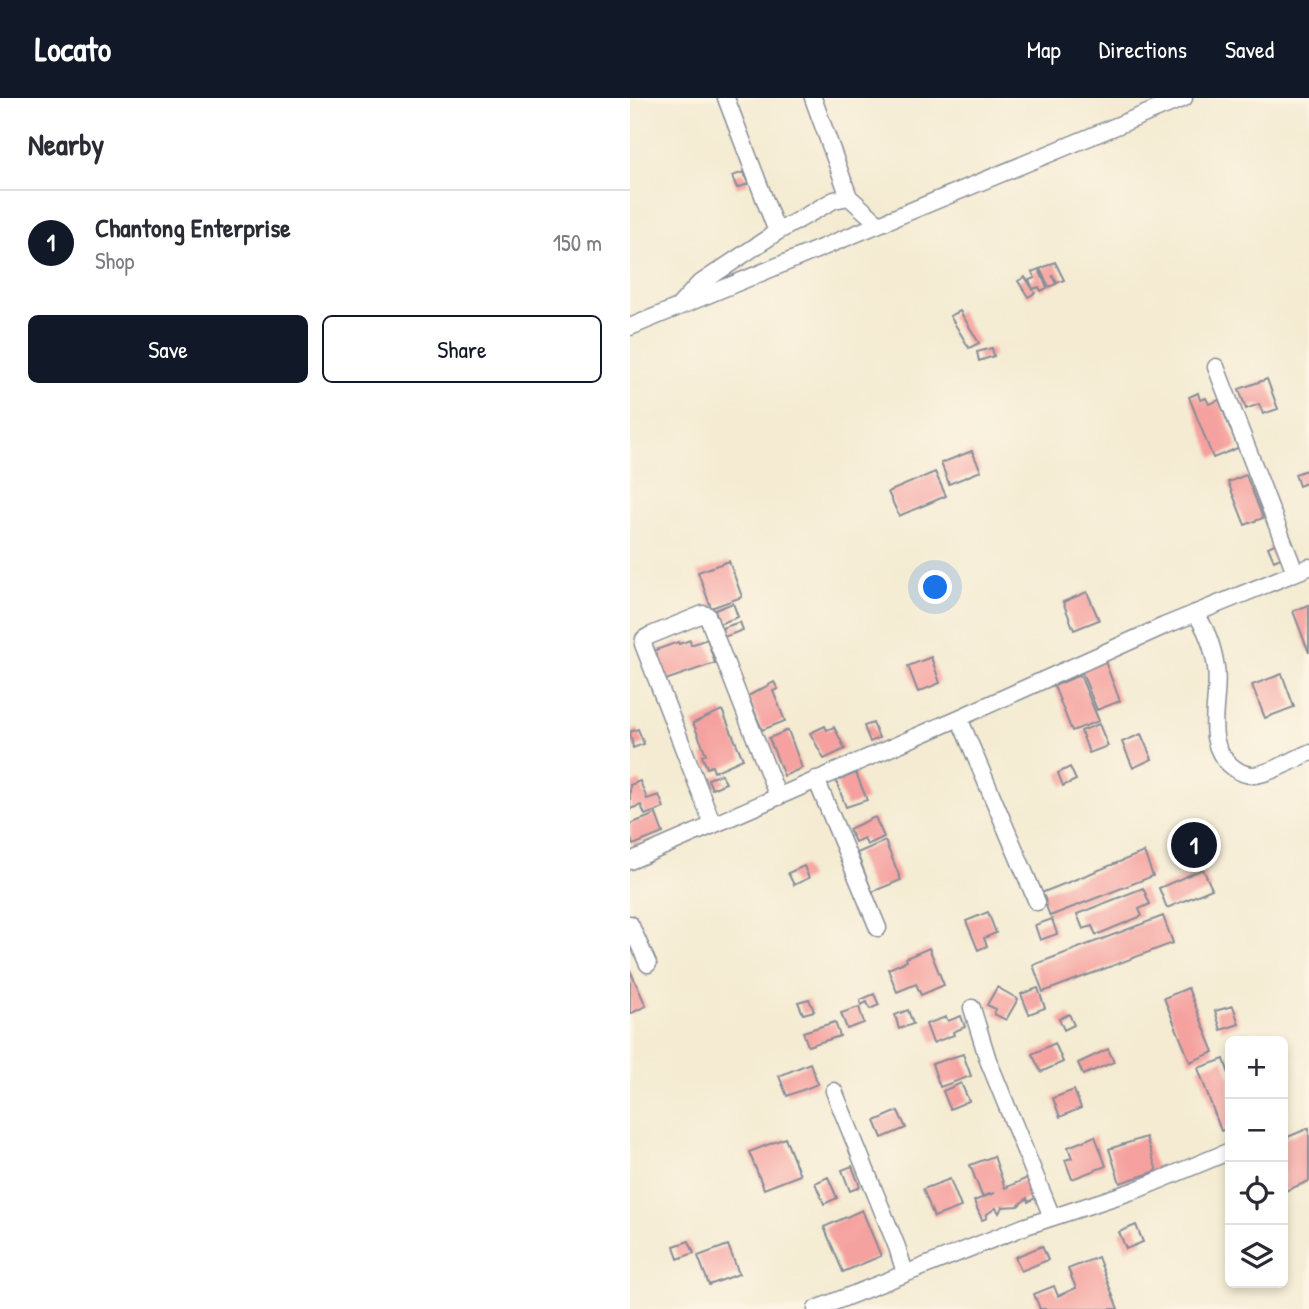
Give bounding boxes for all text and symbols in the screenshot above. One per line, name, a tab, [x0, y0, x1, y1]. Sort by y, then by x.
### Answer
text: Locato	[35, 27, 111, 71]
text: Map	[1027, 33, 1061, 65]
text: Directions	[1099, 33, 1187, 65]
text: Saved	[1225, 33, 1274, 65]
text: Nearby	[28, 124, 104, 164]
text: Chantong Enterprise	[95, 210, 291, 245]
text: 1	[47, 227, 55, 258]
text: 150 m	[553, 227, 602, 258]
text: Shop	[95, 245, 134, 276]
button: Save	[28, 315, 308, 383]
button: Share	[322, 315, 602, 383]
your location	[918, 570, 952, 604]
pin: 1	[1171, 819, 1217, 871]
map controls	[1225, 1036, 1288, 1288]
button: +	[1225, 1036, 1288, 1099]
button: −	[1225, 1099, 1288, 1162]
button: locate	[1225, 1162, 1288, 1225]
button: layers	[1225, 1225, 1288, 1288]

